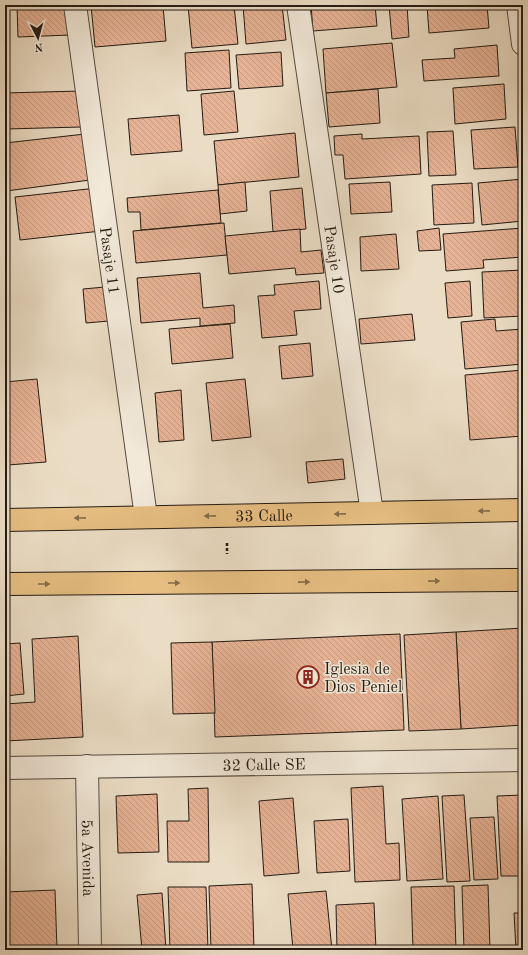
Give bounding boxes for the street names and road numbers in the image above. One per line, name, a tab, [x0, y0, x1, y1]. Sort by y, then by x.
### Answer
street label: Pasaje 10	[320, 225, 346, 295]
street label: Pasaje 11	[96, 226, 121, 296]
street label: 33 Calle	[235, 508, 293, 526]
street label: 32 Calle SE	[222, 757, 306, 775]
street label: 5a Avenida	[78, 819, 95, 897]

